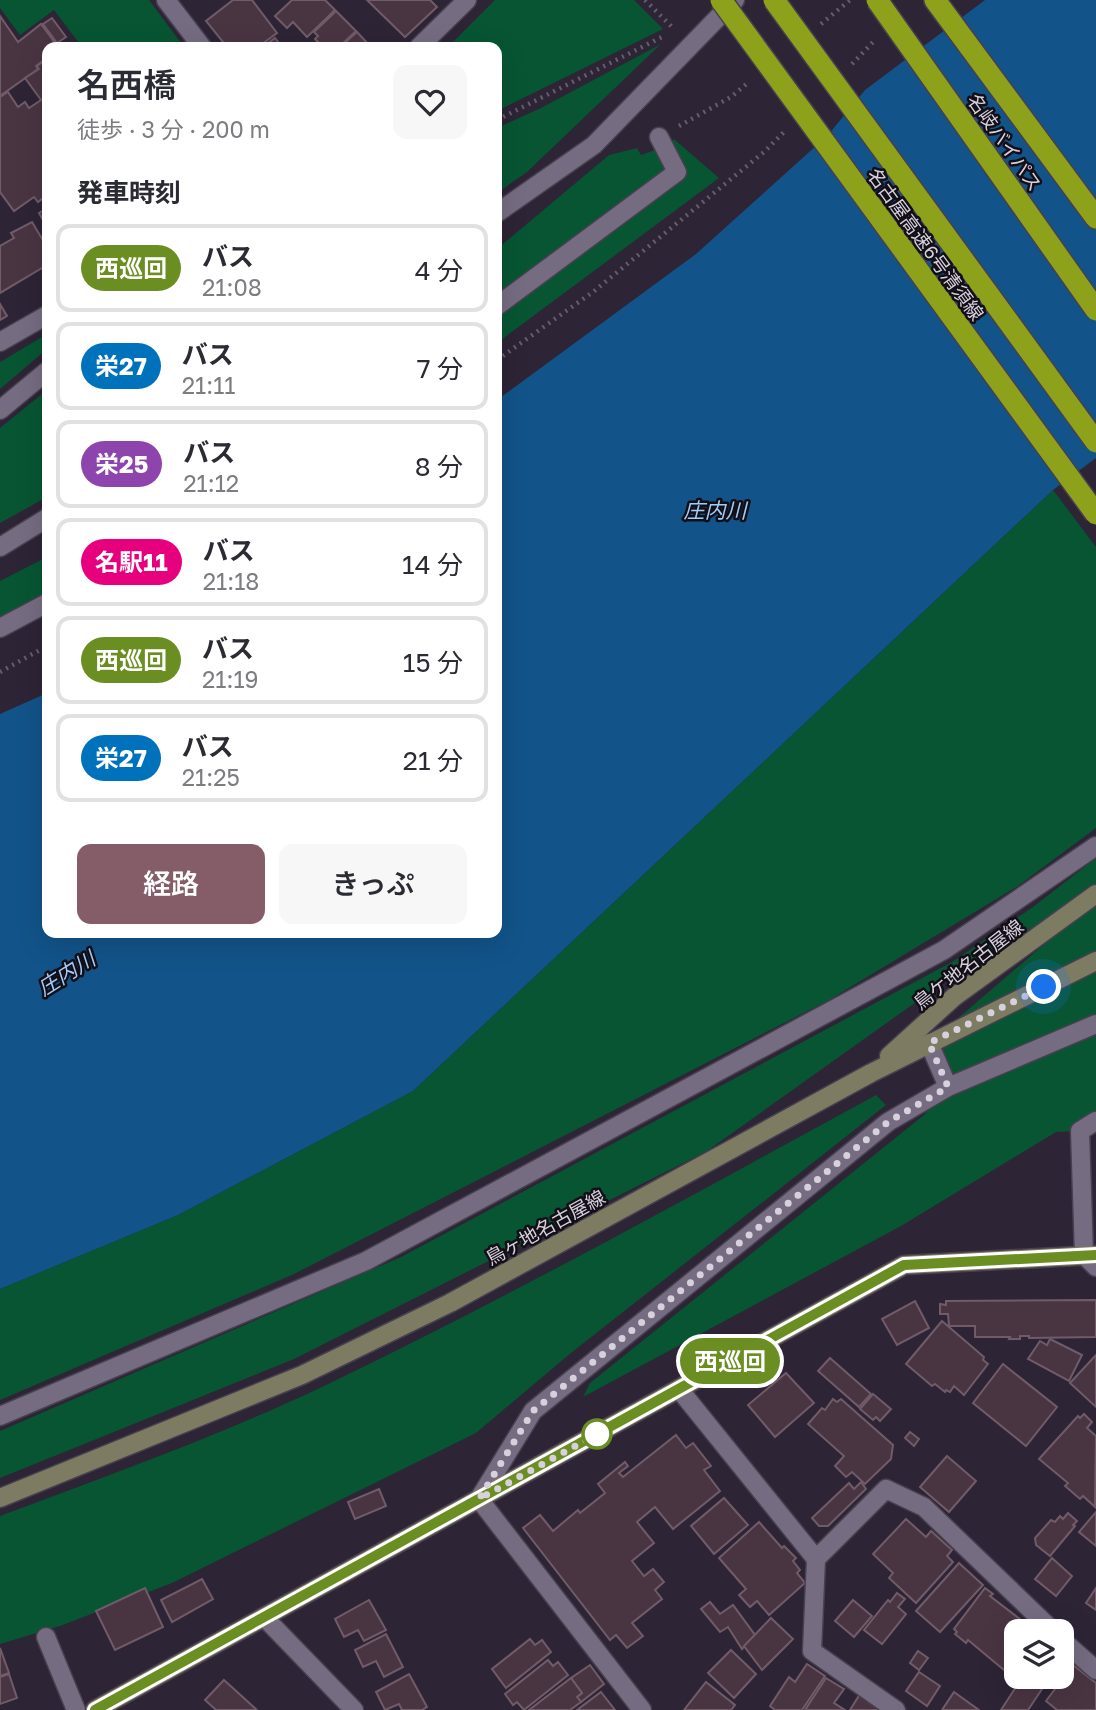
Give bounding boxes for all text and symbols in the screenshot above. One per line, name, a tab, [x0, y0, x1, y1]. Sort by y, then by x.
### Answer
text: 名西橋	[77, 65, 176, 104]
button: heart	[393, 65, 467, 139]
street label: 名岐バイパス	[963, 89, 1047, 195]
text: 徒歩 · 3 分 · 200 m	[77, 115, 270, 143]
street label: 名古屋高速6号清須線	[863, 163, 989, 325]
text: 発車時刻	[77, 177, 181, 208]
text: バス	[202, 241, 254, 272]
text: 西巡回	[95, 253, 167, 282]
text: 4 分	[415, 255, 463, 286]
text: 21:08	[202, 273, 262, 301]
text: バス	[182, 339, 234, 370]
text: 栄27	[95, 351, 147, 380]
text: 7 分	[417, 353, 463, 384]
text: 21:11	[182, 371, 235, 399]
text: バス	[183, 437, 235, 468]
text: 栄25	[95, 449, 148, 478]
text: 8 分	[415, 451, 463, 482]
text: 21:12	[183, 469, 239, 497]
water label: 庄内川	[684, 497, 748, 523]
text: バス	[203, 535, 255, 566]
text: 名駅11	[95, 547, 168, 576]
text: 14 分	[402, 549, 463, 580]
text: 21:18	[203, 567, 259, 595]
text: バス	[202, 633, 254, 664]
text: 西巡回	[95, 645, 167, 674]
text: 15 分	[403, 647, 463, 678]
text: 21:19	[202, 665, 258, 693]
text: バス	[182, 731, 234, 762]
text: 栄27	[95, 743, 147, 772]
text: 21 分	[403, 745, 463, 776]
text: 21:25	[182, 763, 240, 791]
button: 経路	[77, 844, 265, 924]
button: きっぷ	[279, 844, 467, 924]
street label: 鳥ケ地名古屋線	[909, 914, 1027, 1014]
water label: 庄内川	[32, 944, 101, 1001]
your location	[1026, 969, 1061, 1004]
street label: 鳥ヶ地名古屋線	[481, 1185, 609, 1269]
line badge: 西巡回	[690, 1338, 770, 1384]
text: 西巡回	[694, 1346, 766, 1375]
unlabelled marker	[582, 1419, 612, 1449]
map controls	[1004, 1619, 1074, 1689]
button: layers	[1004, 1619, 1074, 1689]

